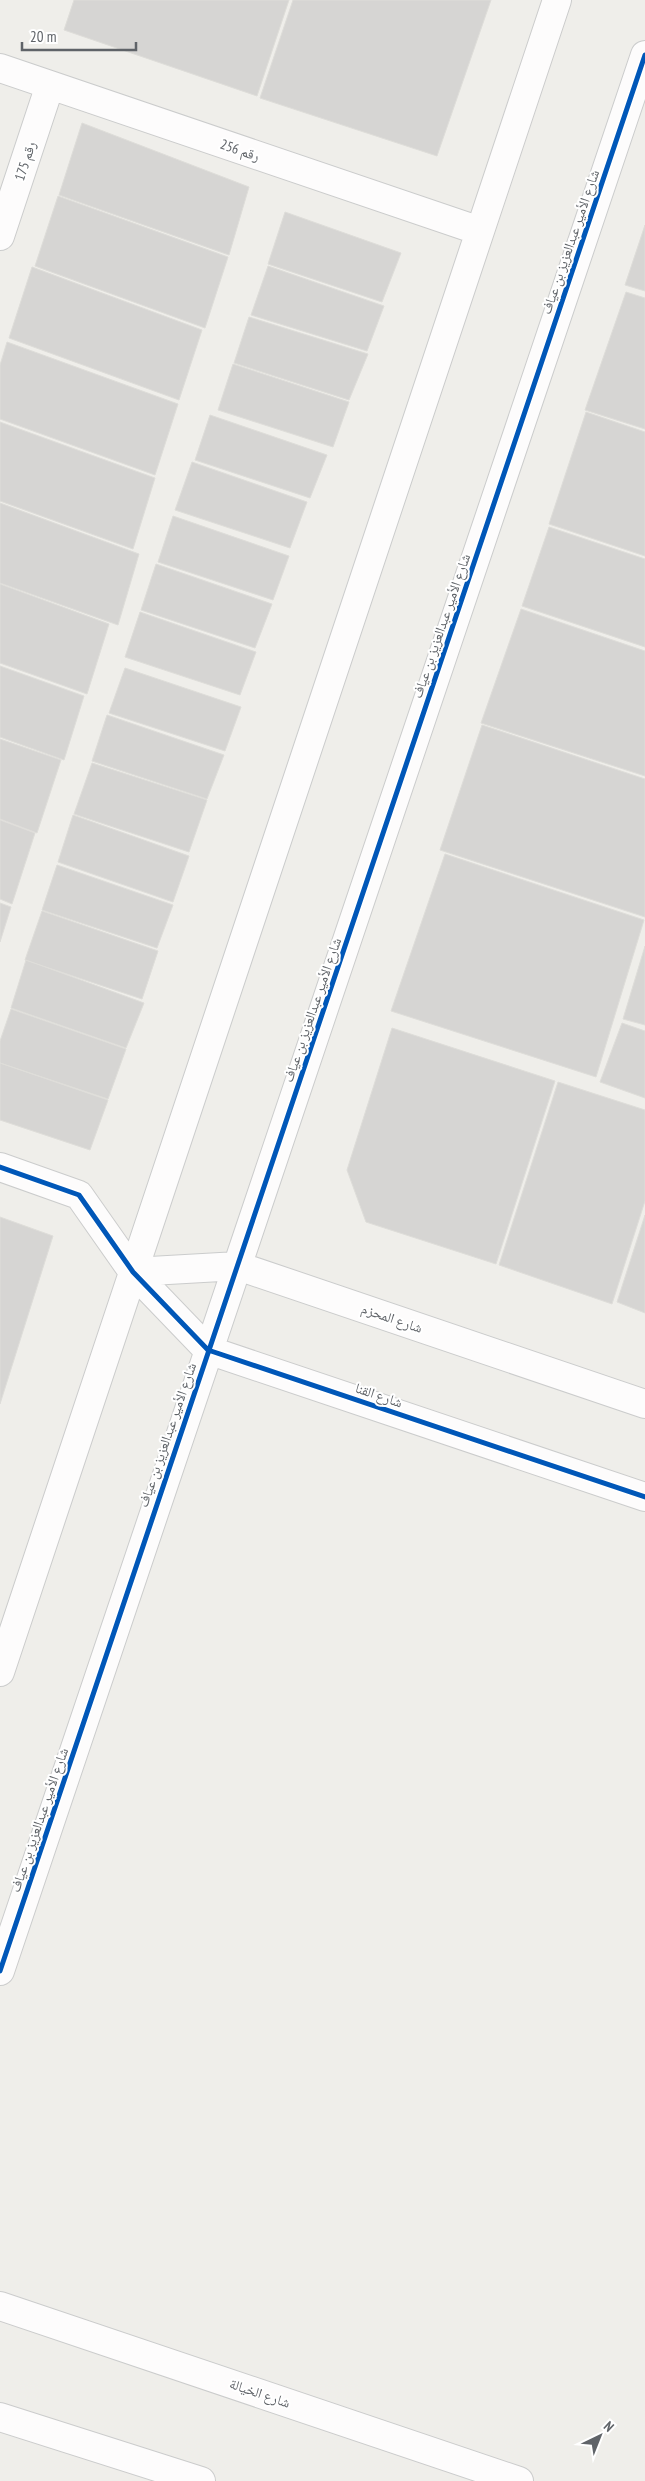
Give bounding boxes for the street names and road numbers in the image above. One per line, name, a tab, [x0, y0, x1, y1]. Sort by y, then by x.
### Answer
street label: رقم 256	[218, 135, 262, 166]
street label: رقم 175	[10, 139, 41, 183]
street label: شارع الأمير عبدالعزيز بن عياف	[537, 167, 604, 317]
street label: شارع الأمير عبدالعزيز بن عياف	[408, 551, 475, 701]
street label: شارع الأمير عبدالعزيز بن عياف	[279, 935, 346, 1085]
street label: شارع المحزم	[359, 1299, 425, 1338]
street label: شارع الأمير عبدالعزيز بن عياف	[134, 1360, 201, 1510]
street label: شارع القنا	[353, 1379, 405, 1412]
street label: شارع الأمير عبدالعزيز بن عياف	[6, 1745, 73, 1895]
street label: شارع الخيالة	[227, 2374, 293, 2413]

